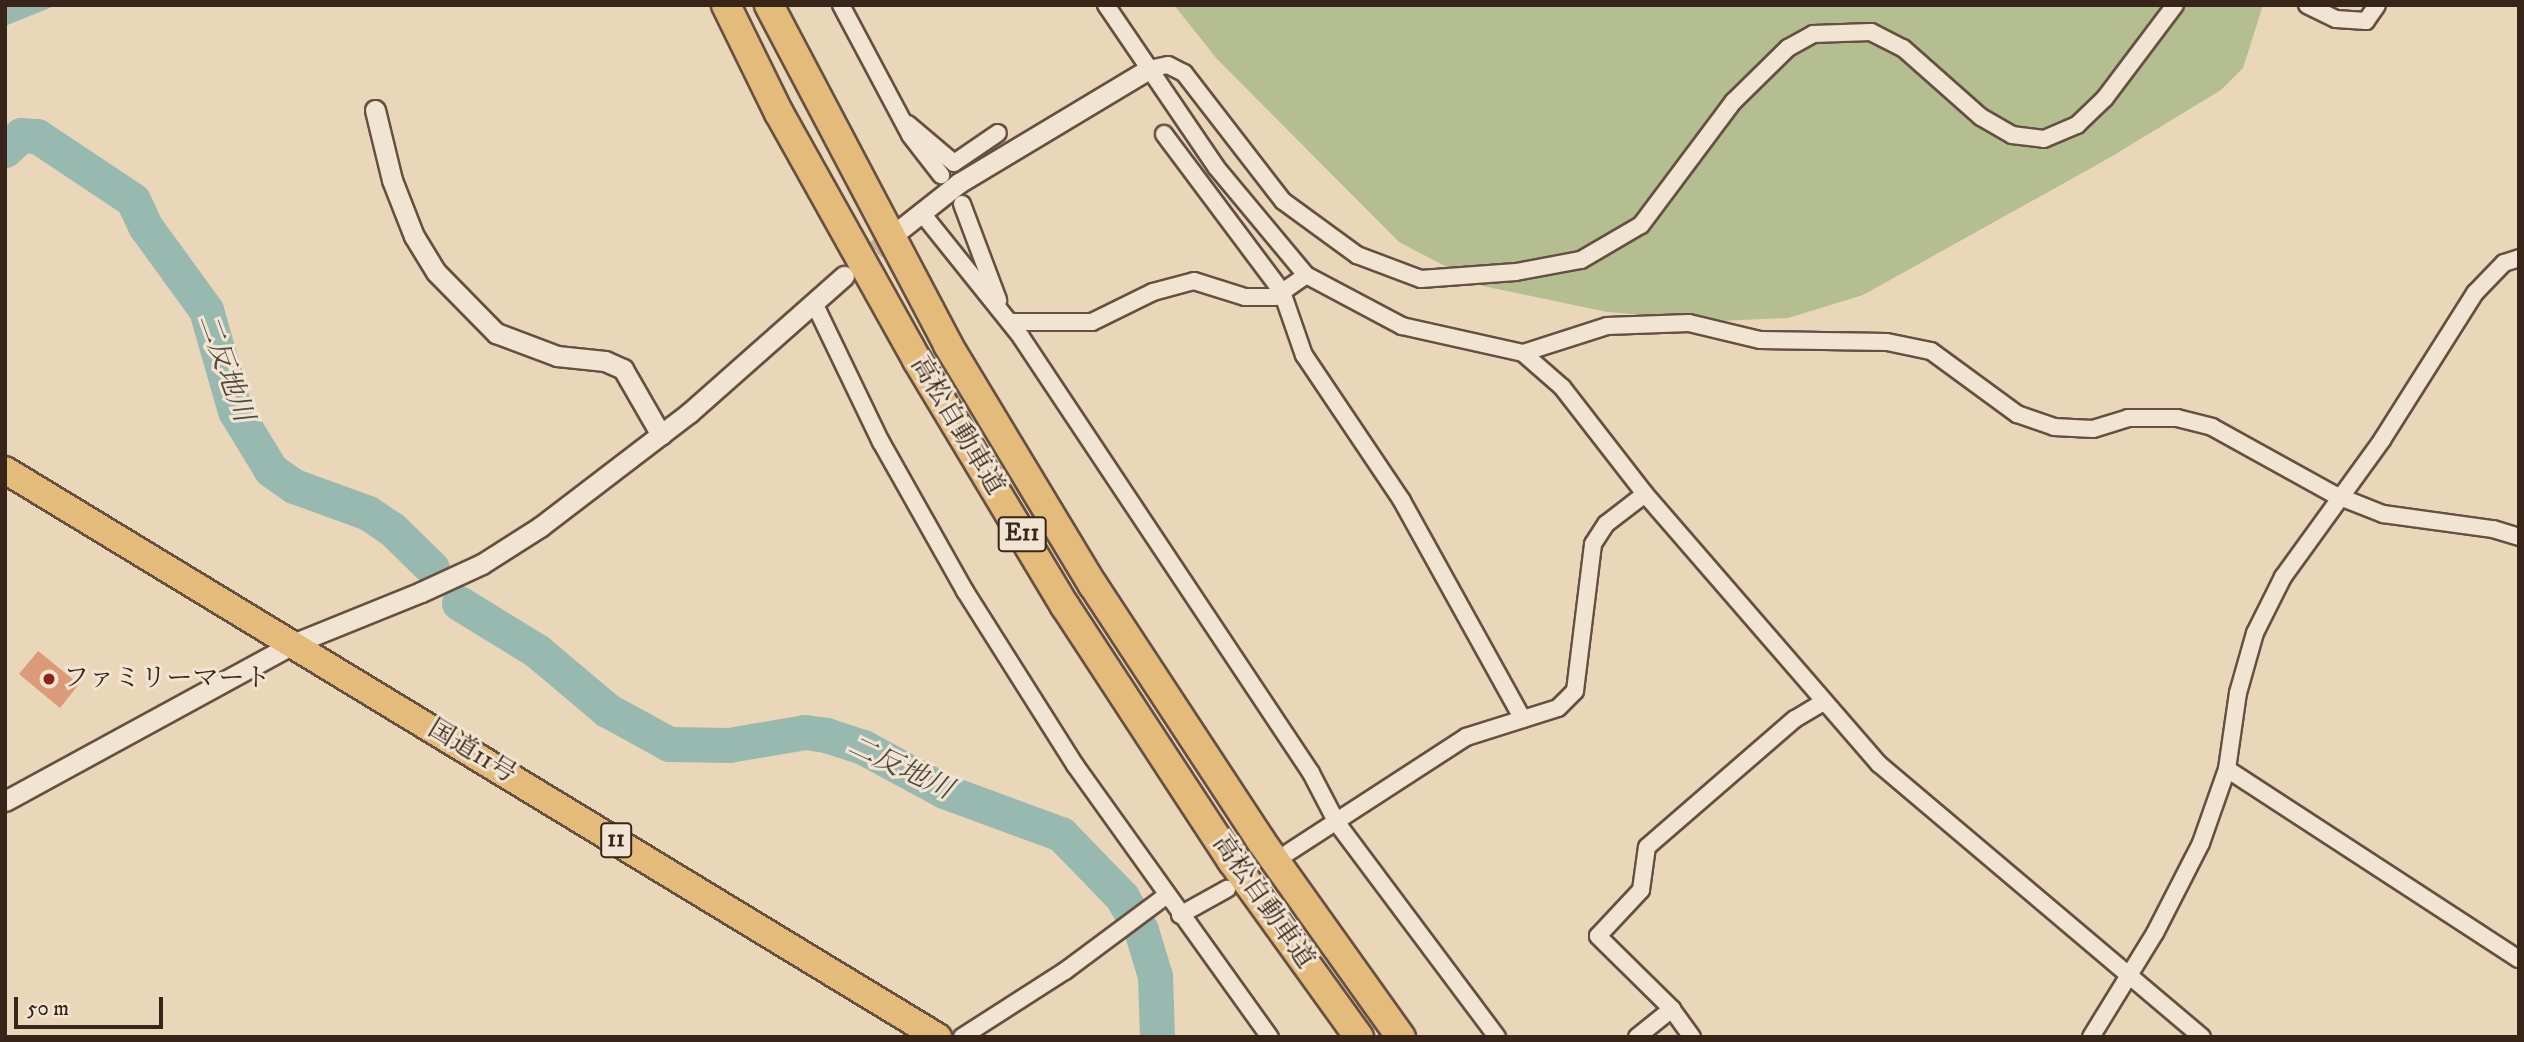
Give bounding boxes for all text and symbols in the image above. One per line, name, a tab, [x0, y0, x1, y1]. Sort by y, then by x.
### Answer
water label: 二反地川	[190, 310, 260, 426]
street label: 高松自動車道	[903, 351, 1011, 501]
road number: E11	[998, 514, 1046, 554]
place label: ファミリーマート	[63, 663, 271, 695]
marker: ファミリーマート	[41, 671, 57, 687]
street label: 国道11号	[422, 714, 522, 790]
water label: 二反地川	[842, 729, 958, 807]
road number: 11	[598, 820, 634, 860]
street label: 高松自動車道	[1205, 829, 1321, 975]
scale bar	[18, 982, 166, 1026]
text: 50 m	[27, 996, 69, 1022]

